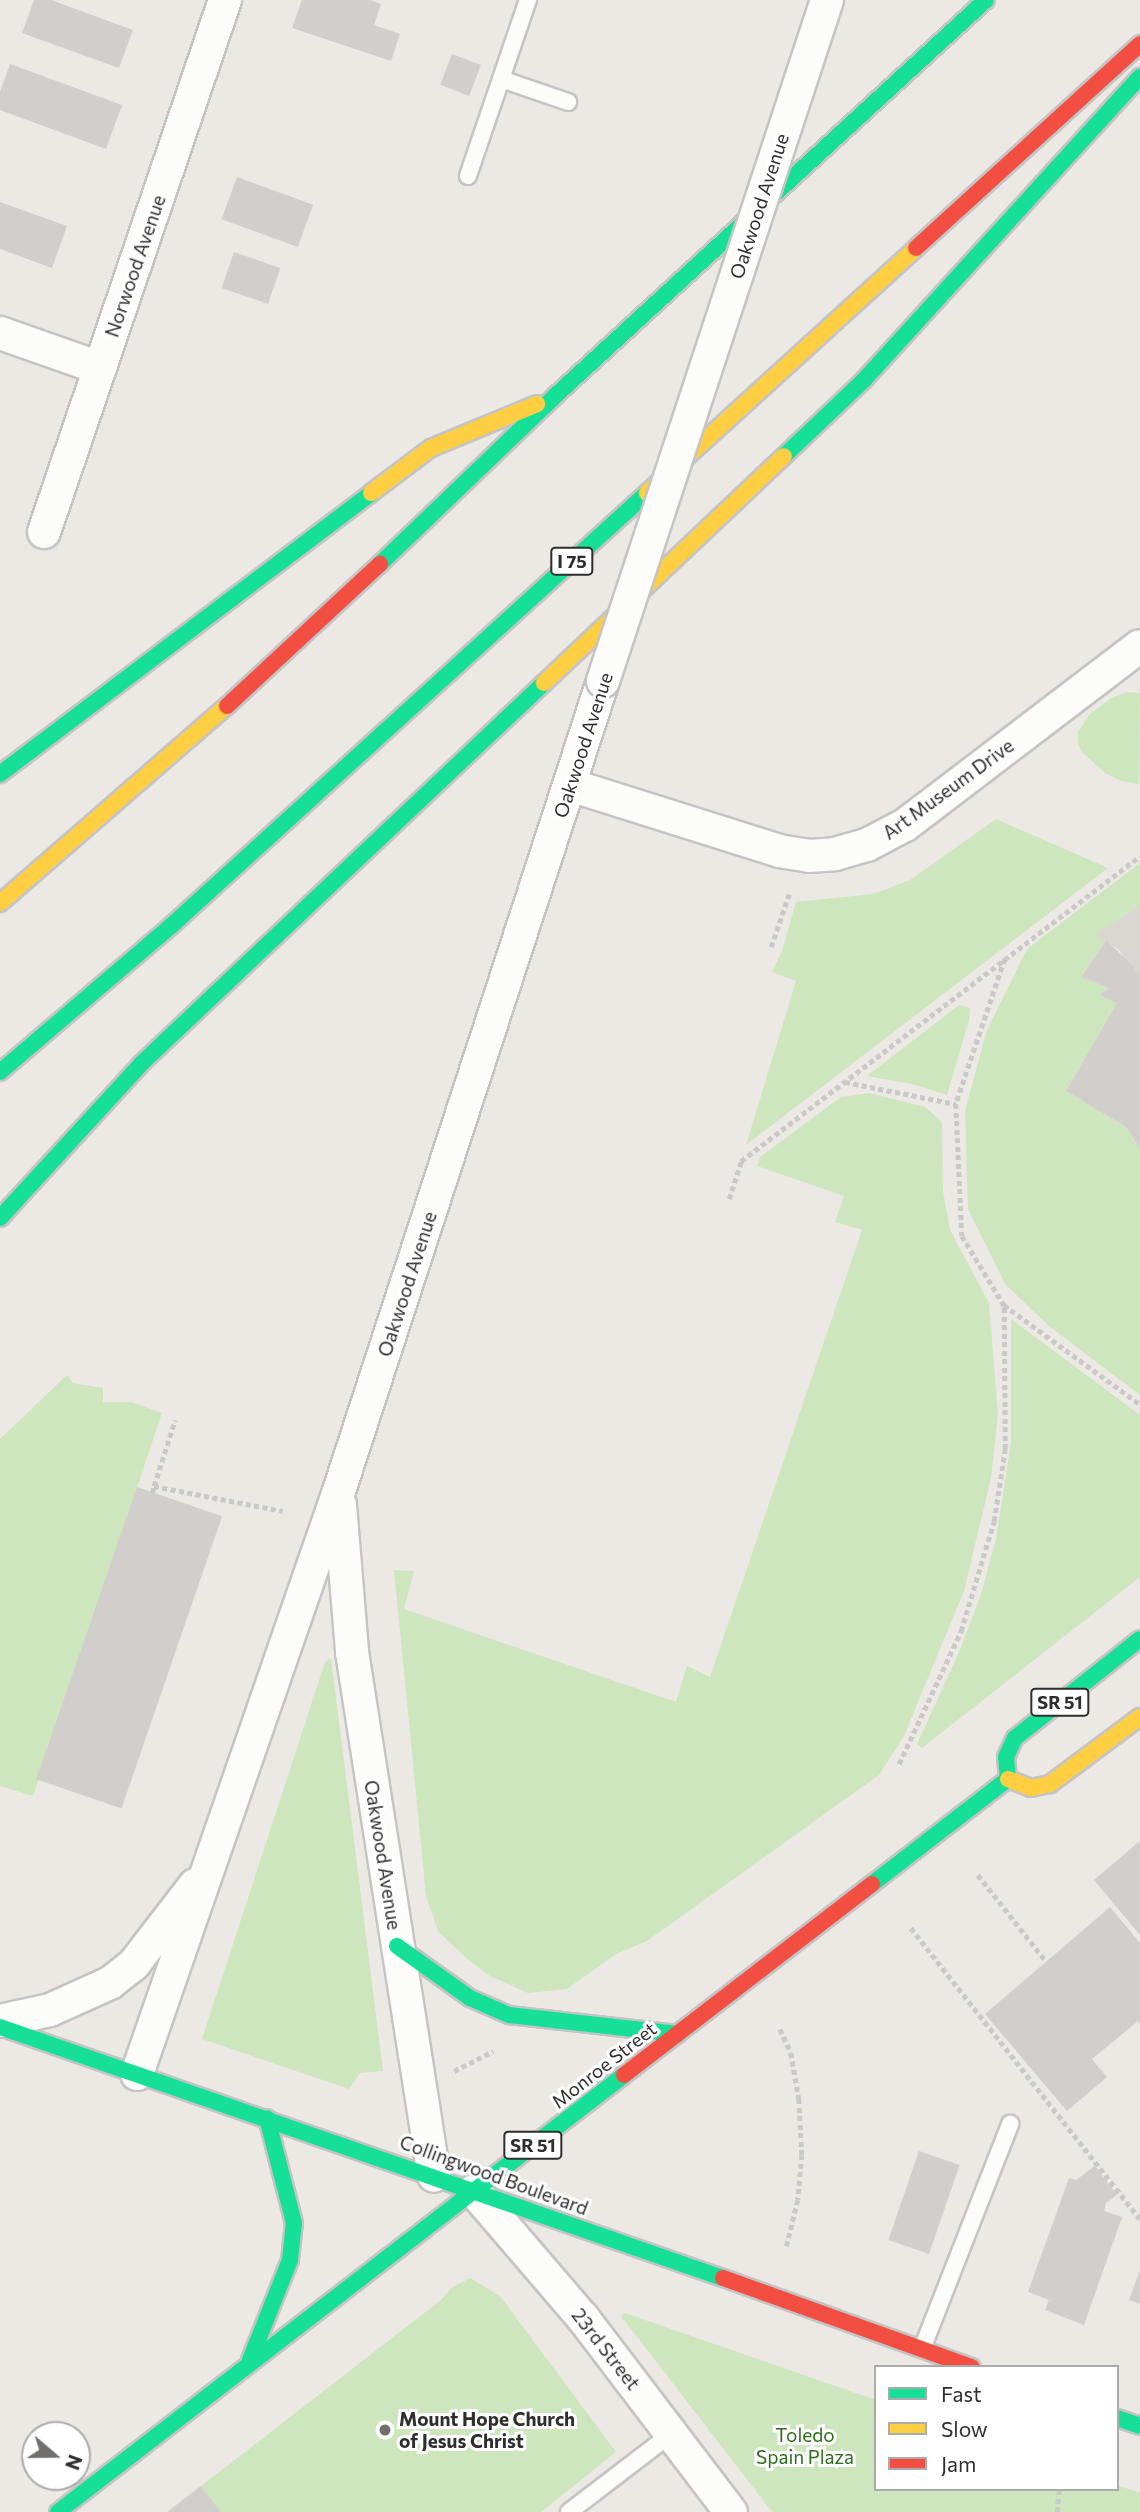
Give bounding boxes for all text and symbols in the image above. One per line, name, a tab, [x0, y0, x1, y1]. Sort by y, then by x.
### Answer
street label: Oakwood Avenue	[725, 131, 793, 281]
street label: Norwood Avenue	[100, 192, 170, 340]
road number: I 75	[549, 546, 595, 576]
street label: Oakwood Avenue	[549, 670, 617, 820]
street label: Art Museum Drive	[878, 734, 1018, 844]
street label: Oakwood Avenue	[373, 1209, 441, 1359]
road number: SR 51	[1030, 1688, 1090, 1716]
street label: Oakwood Avenue	[360, 1779, 406, 1931]
street label: Monroe Street	[547, 2017, 661, 2113]
street label: Collingwood Boulevard	[397, 2130, 591, 2220]
road number: SR 51	[503, 2130, 563, 2160]
street label: 23rd Street	[567, 2304, 645, 2394]
legend	[874, 2365, 1119, 2491]
text: Fast	[941, 2381, 982, 2406]
place label: Mount Hope Church of Jesus Christ	[399, 2408, 575, 2452]
text: Slow	[941, 2416, 988, 2441]
north arrow	[21, 2421, 91, 2491]
marker: Mount Hope Church of Jesus Christ	[377, 2422, 393, 2438]
park label: Toledo Spain Plaza	[756, 2424, 854, 2468]
text: Jam	[941, 2451, 976, 2476]
text: N	[61, 2452, 88, 2473]

